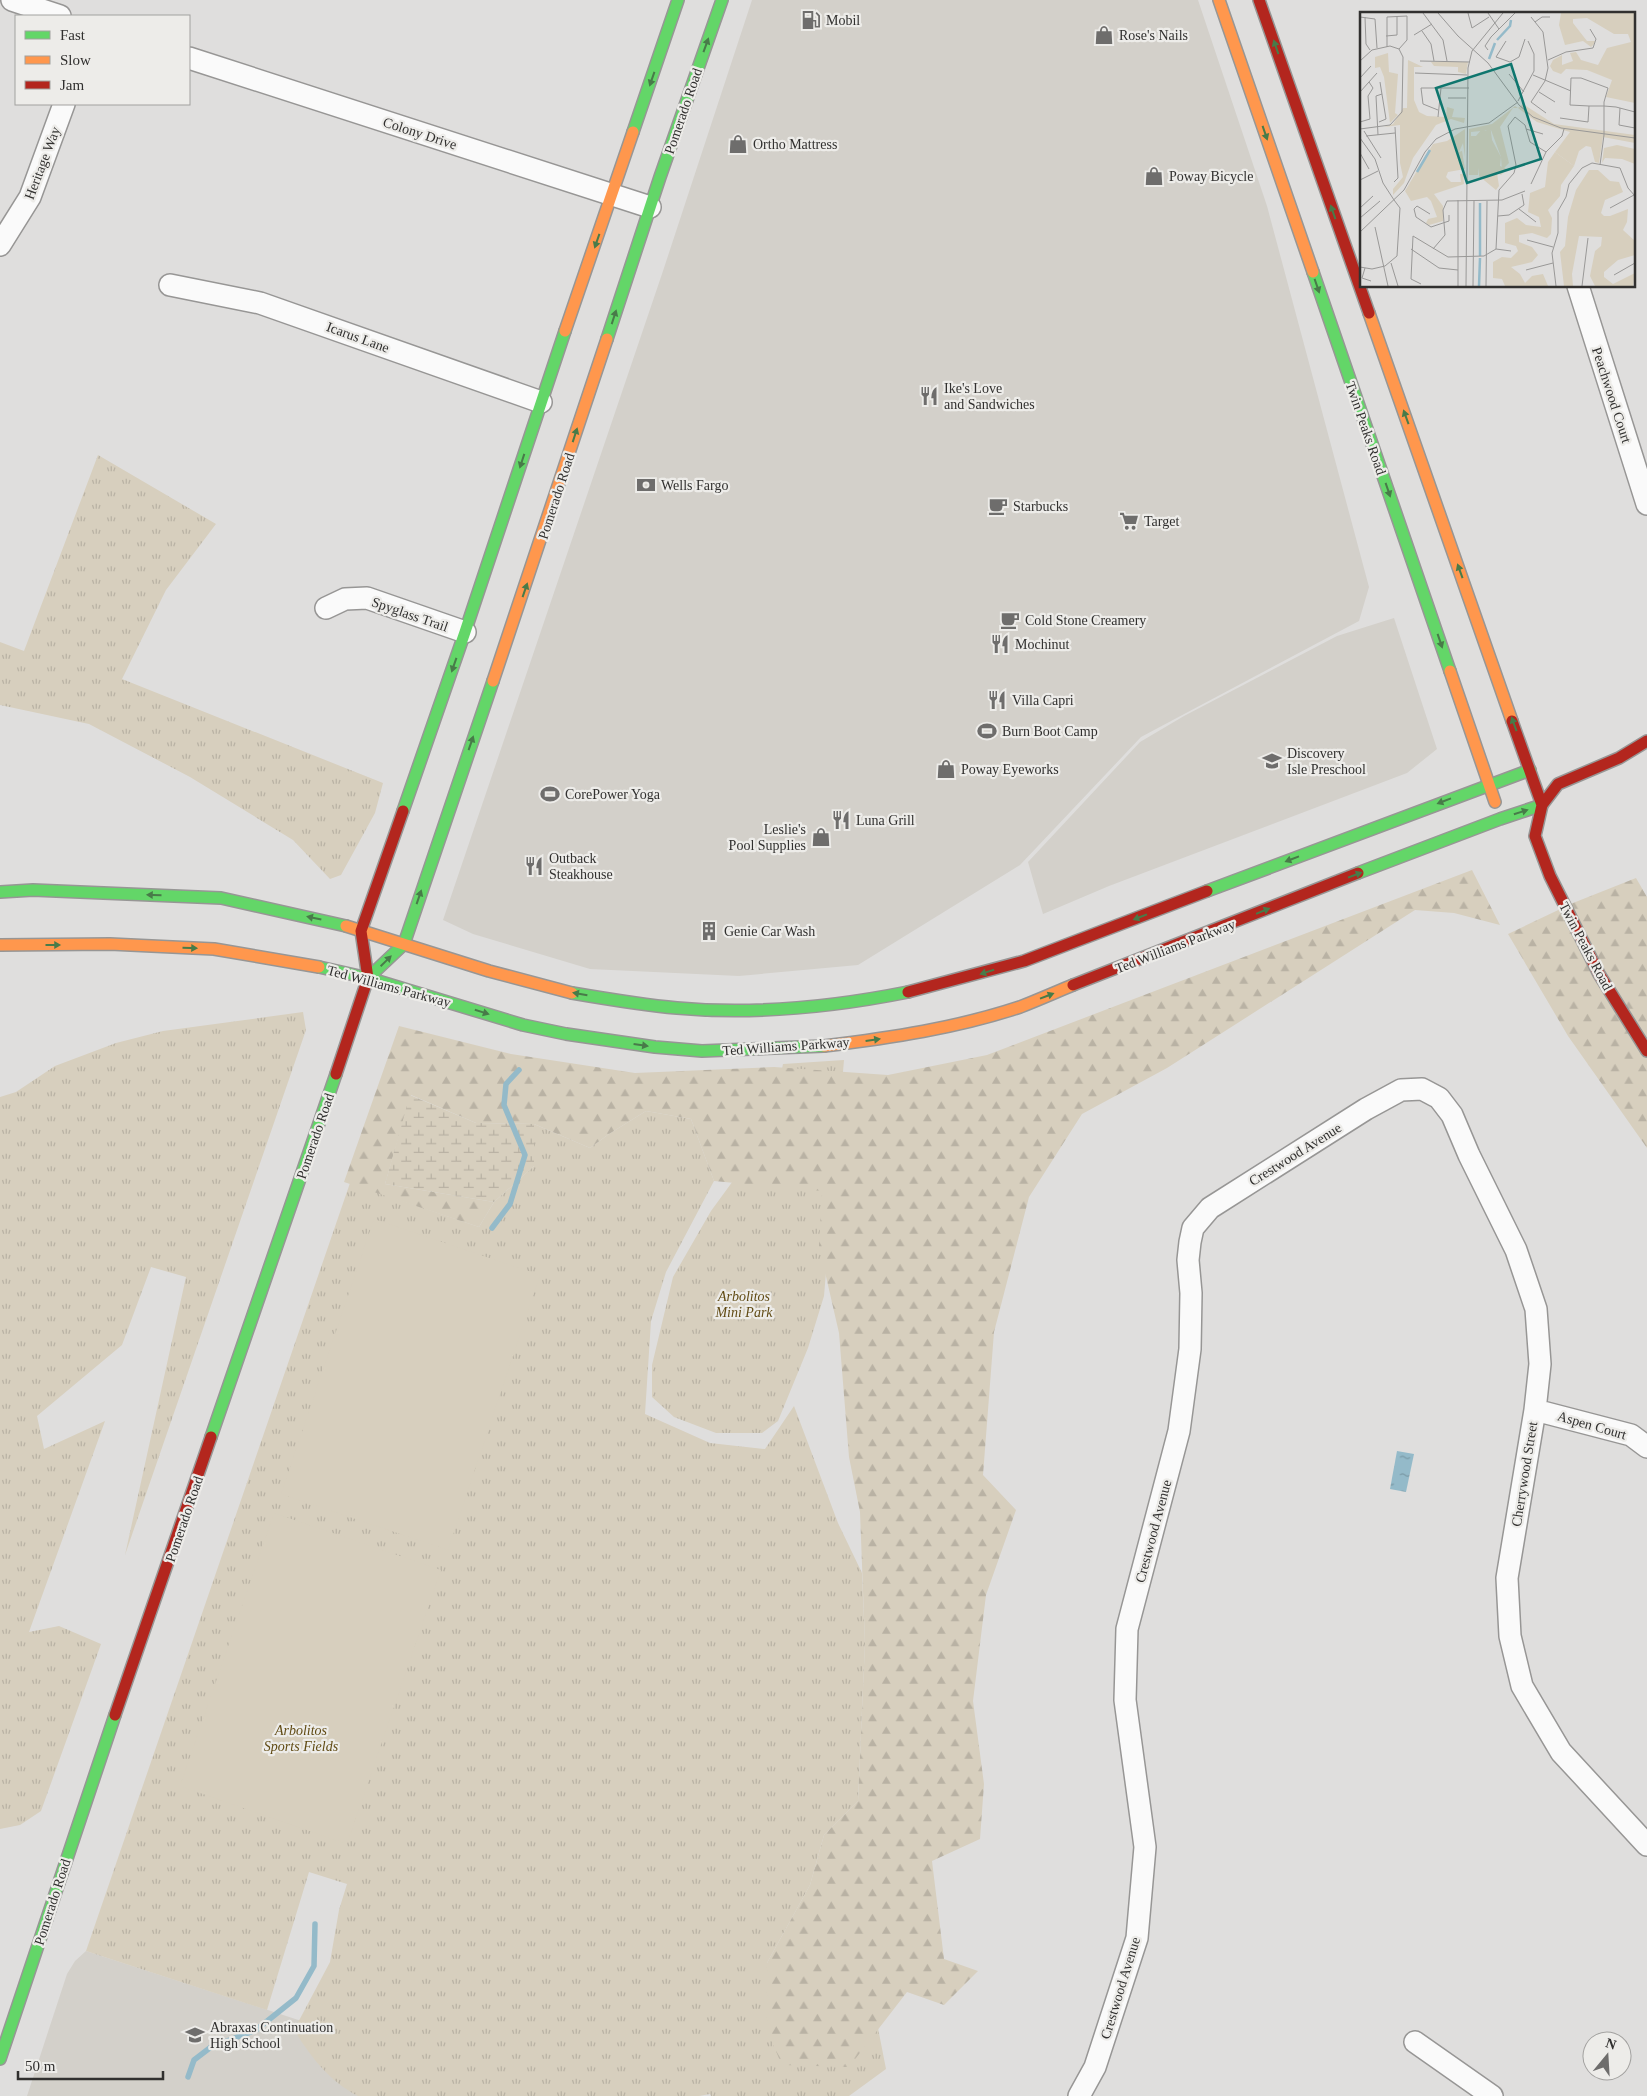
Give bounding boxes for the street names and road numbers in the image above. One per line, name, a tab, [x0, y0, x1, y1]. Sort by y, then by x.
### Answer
street label: Pomerado Road	[662, 66, 705, 156]
street label: Colony Drive	[381, 115, 459, 152]
street label: Heritage Way	[22, 125, 63, 202]
street label: Icarus Lane	[324, 319, 391, 356]
street label: Peachwood Court	[1589, 345, 1634, 445]
street label: Twin Peaks Road	[1343, 379, 1389, 477]
street label: Pomerado Road	[535, 451, 577, 541]
street label: Spyglass Trail	[370, 594, 450, 635]
street label: Twin Peaks Road	[1556, 900, 1615, 993]
street label: Ted Williams Parkway	[1113, 917, 1237, 976]
street label: Ted Williams Parkway	[325, 963, 452, 1010]
street label: Ted Williams Parkway	[722, 1035, 850, 1058]
street label: Pomerado Road	[294, 1091, 337, 1181]
street label: Crestwood Avenue	[1246, 1120, 1344, 1189]
street label: Aspen Court	[1556, 1408, 1628, 1443]
street label: Cherrywood Street	[1509, 1420, 1540, 1528]
street label: Pomerado Road	[163, 1474, 206, 1564]
street label: Crestwood Avenue	[1133, 1478, 1174, 1584]
street label: Pomerado Road	[31, 1857, 73, 1947]
street label: Crestwood Avenue	[1098, 1935, 1143, 2041]

